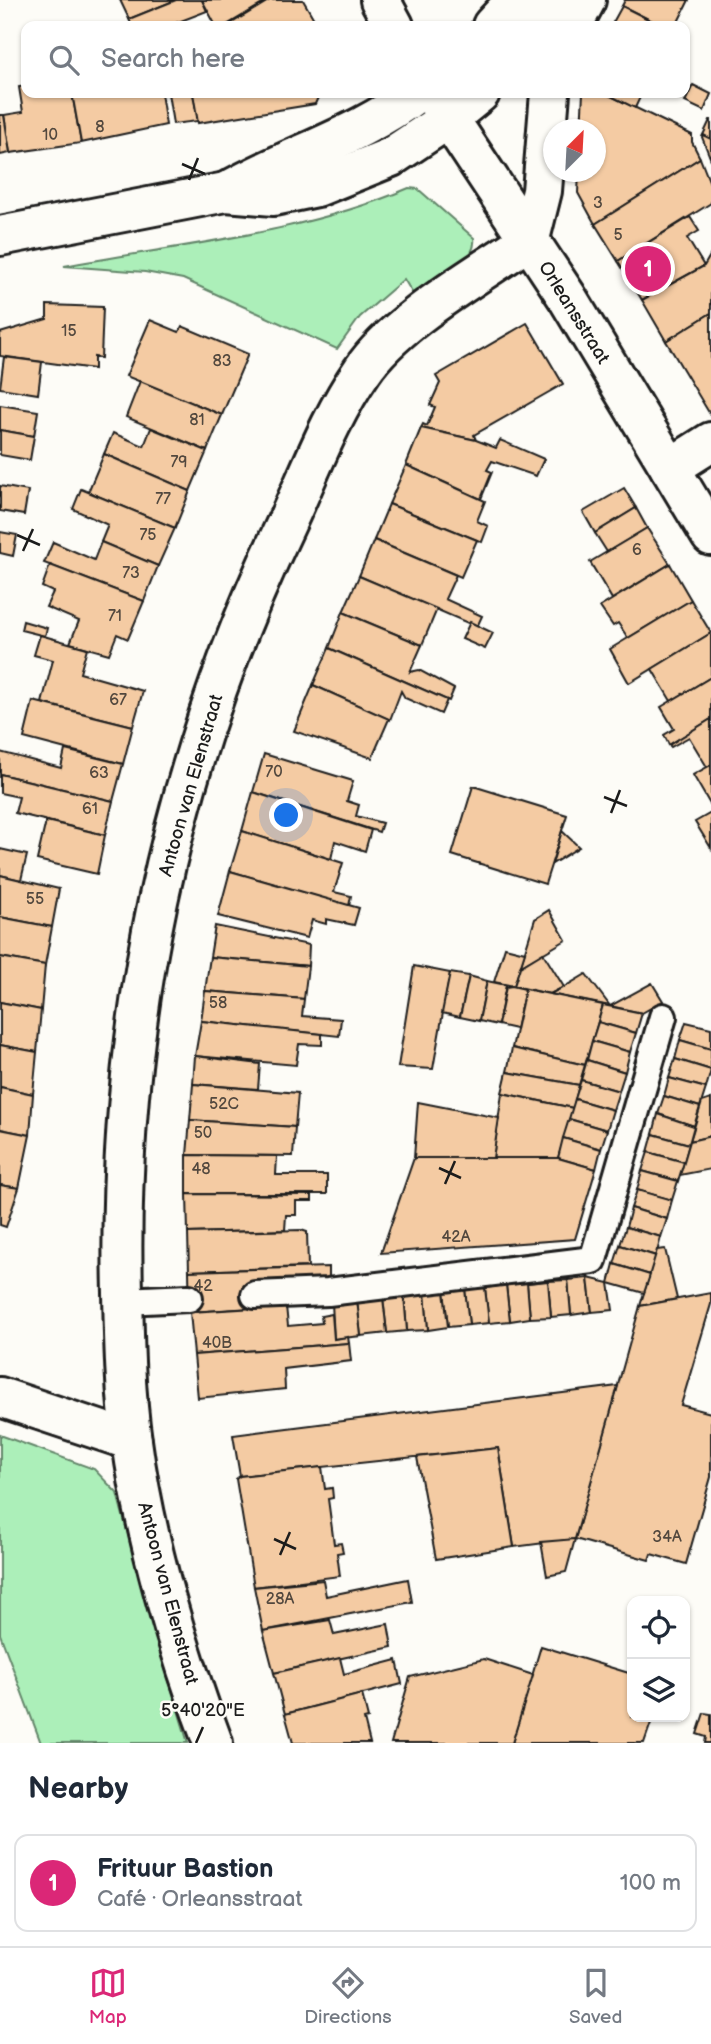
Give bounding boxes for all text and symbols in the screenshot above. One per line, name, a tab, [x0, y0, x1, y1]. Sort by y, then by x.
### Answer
search box	[21, 21, 690, 98]
icon: search	[45, 41, 83, 79]
text: Search here	[101, 44, 245, 75]
house number: 8	[95, 118, 105, 137]
north arrow	[543, 119, 606, 182]
house number: 10	[42, 126, 58, 145]
house number: 3	[593, 194, 603, 213]
house number: 5	[613, 226, 623, 245]
pin: 1	[625, 243, 671, 295]
street label: Orleansstraat	[533, 257, 614, 368]
house number: 15	[61, 322, 77, 341]
house number: 83	[212, 352, 232, 371]
house number: 81	[189, 411, 205, 430]
house number: 79	[170, 453, 188, 472]
house number: 77	[155, 490, 171, 509]
house number: 75	[139, 526, 157, 545]
house number: 6	[632, 541, 642, 560]
house number: 73	[122, 564, 140, 583]
house number: 71	[108, 607, 122, 626]
house number: 67	[109, 691, 127, 710]
street label: Antoon van Elenstraat	[154, 692, 228, 879]
house number: 70	[265, 763, 283, 782]
house number: 63	[89, 764, 109, 783]
your location	[269, 798, 303, 832]
house number: 61	[82, 800, 98, 819]
house number: 55	[26, 890, 44, 909]
house number: 58	[209, 994, 227, 1013]
house number: 52C	[209, 1095, 239, 1114]
house number: 50	[194, 1124, 212, 1143]
house number: 48	[191, 1160, 211, 1179]
house number: 42A	[442, 1228, 471, 1247]
house number: 42	[193, 1277, 213, 1296]
house number: 40B	[202, 1334, 232, 1353]
street label: Antoon van Elenstraat	[132, 1500, 203, 1687]
house number: 34A	[652, 1528, 682, 1547]
house number: 28A	[266, 1590, 294, 1609]
map controls	[627, 1596, 690, 1722]
button: locate	[627, 1596, 690, 1659]
button: layers	[627, 1659, 690, 1722]
text: 5°40'20"E	[161, 1700, 245, 1721]
text: Nearby	[28, 1771, 128, 1807]
text: Frituur Bastion	[97, 1854, 274, 1885]
text: 1	[48, 1869, 58, 1897]
text: 100 m	[620, 1869, 681, 1897]
text: Café · Orleansstraat	[97, 1885, 303, 1913]
tab: Map	[89, 1964, 127, 2029]
tab: Directions	[304, 1964, 392, 2029]
tab: Saved	[569, 1964, 622, 2029]

